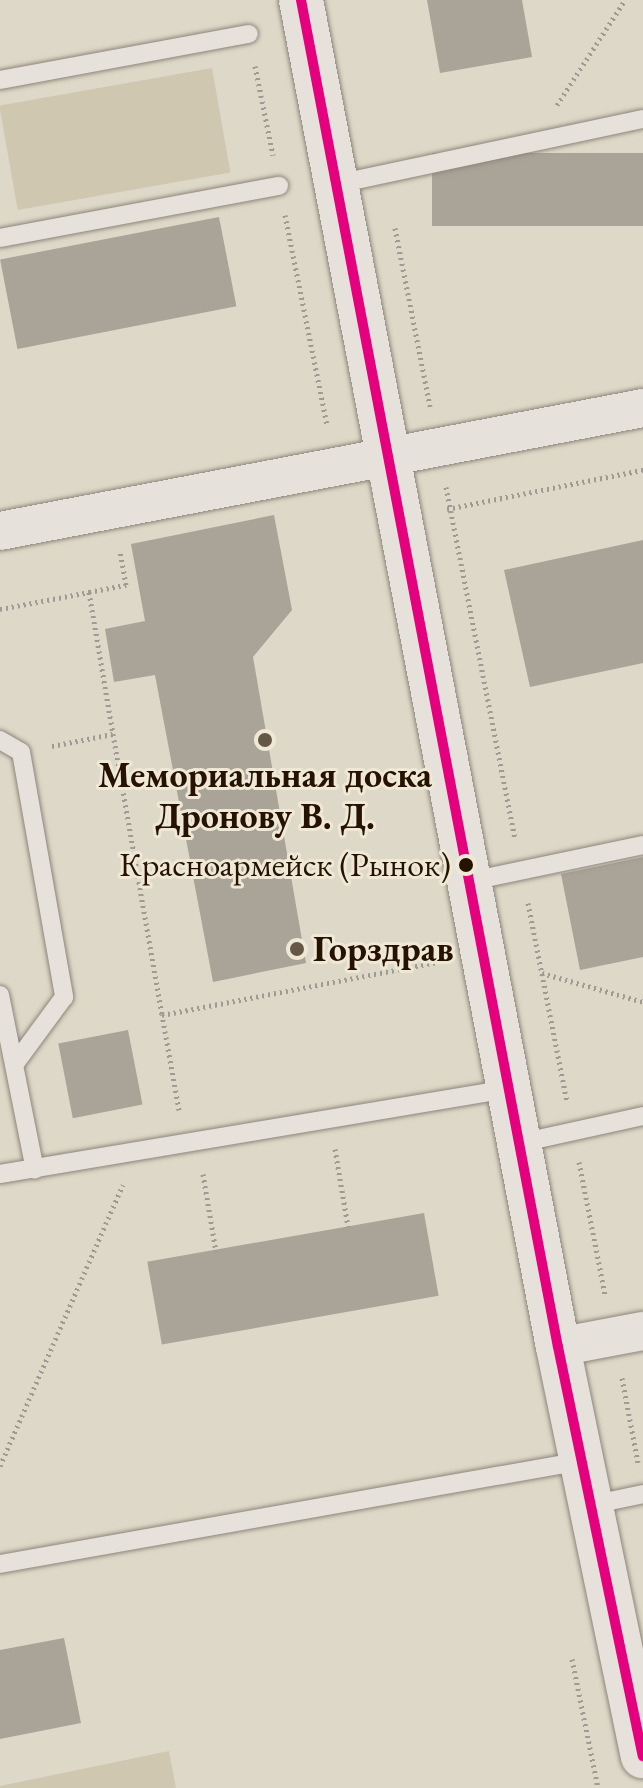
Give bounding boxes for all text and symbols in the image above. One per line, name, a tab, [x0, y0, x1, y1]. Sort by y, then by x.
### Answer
marker: Мемориальная доска Дронову В. Д.	[256, 731, 274, 749]
place label: Мемориальная доска Дронову В. Д.	[98, 752, 432, 837]
place label: Красноармейск (Рынок)	[119, 845, 451, 885]
marker: Красноармейск (Рынок)	[458, 857, 474, 873]
place label: Горздрав	[313, 927, 454, 971]
marker: Горздрав	[288, 940, 306, 958]

